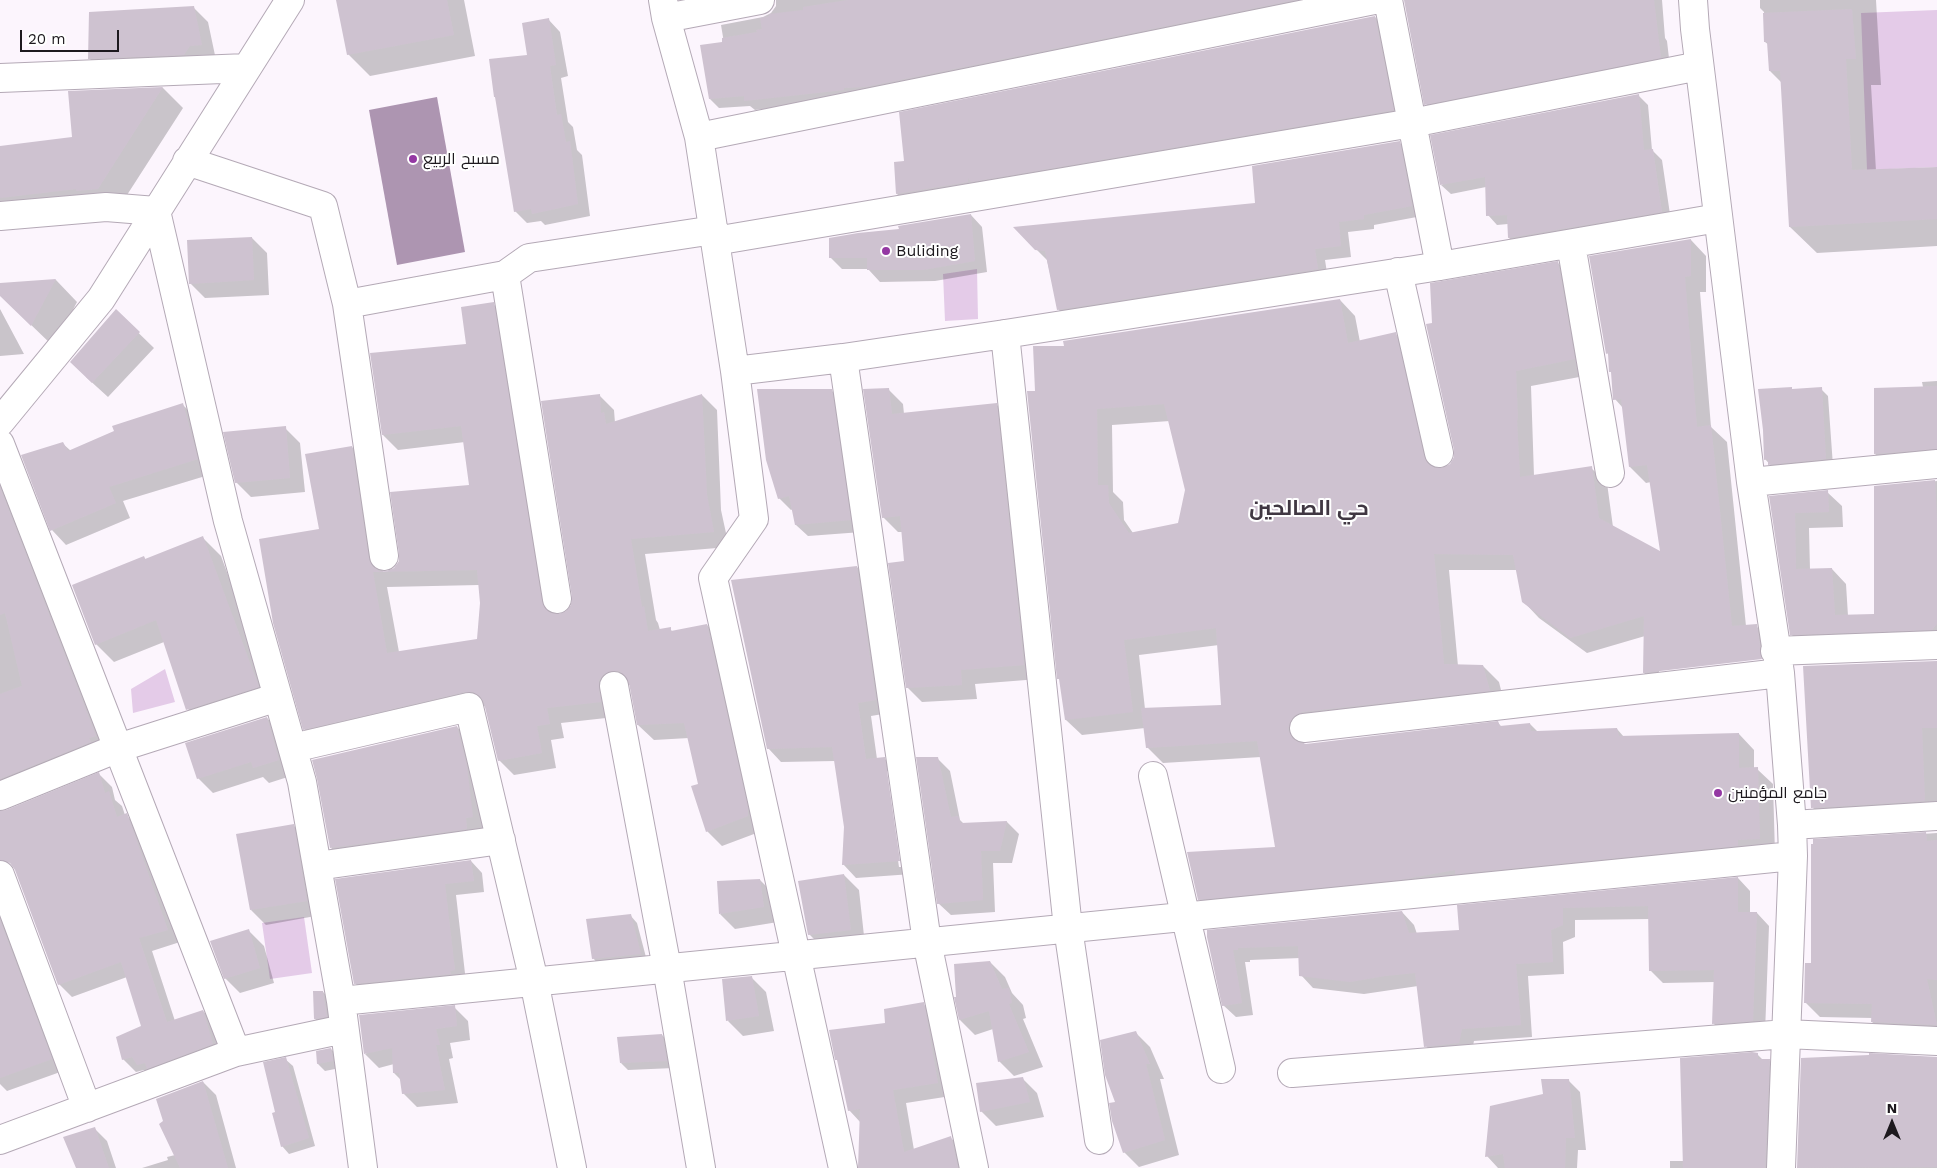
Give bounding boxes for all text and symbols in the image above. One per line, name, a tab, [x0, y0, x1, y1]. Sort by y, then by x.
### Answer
scale bar	[22, 20, 121, 52]
text: 20 m	[28, 30, 66, 48]
place label: مسبح الربيع	[423, 149, 500, 169]
marker: مسبح الربيع	[407, 153, 419, 165]
place label: Buliding	[896, 241, 958, 261]
marker: Buliding	[880, 245, 892, 257]
district label: حي الصالحين	[1249, 496, 1369, 522]
place label: جامع المؤمنين	[1728, 783, 1827, 803]
marker: جامع المؤمنين	[1712, 787, 1724, 799]
north arrow	[1867, 1098, 1917, 1148]
text: N	[1887, 1100, 1897, 1116]

